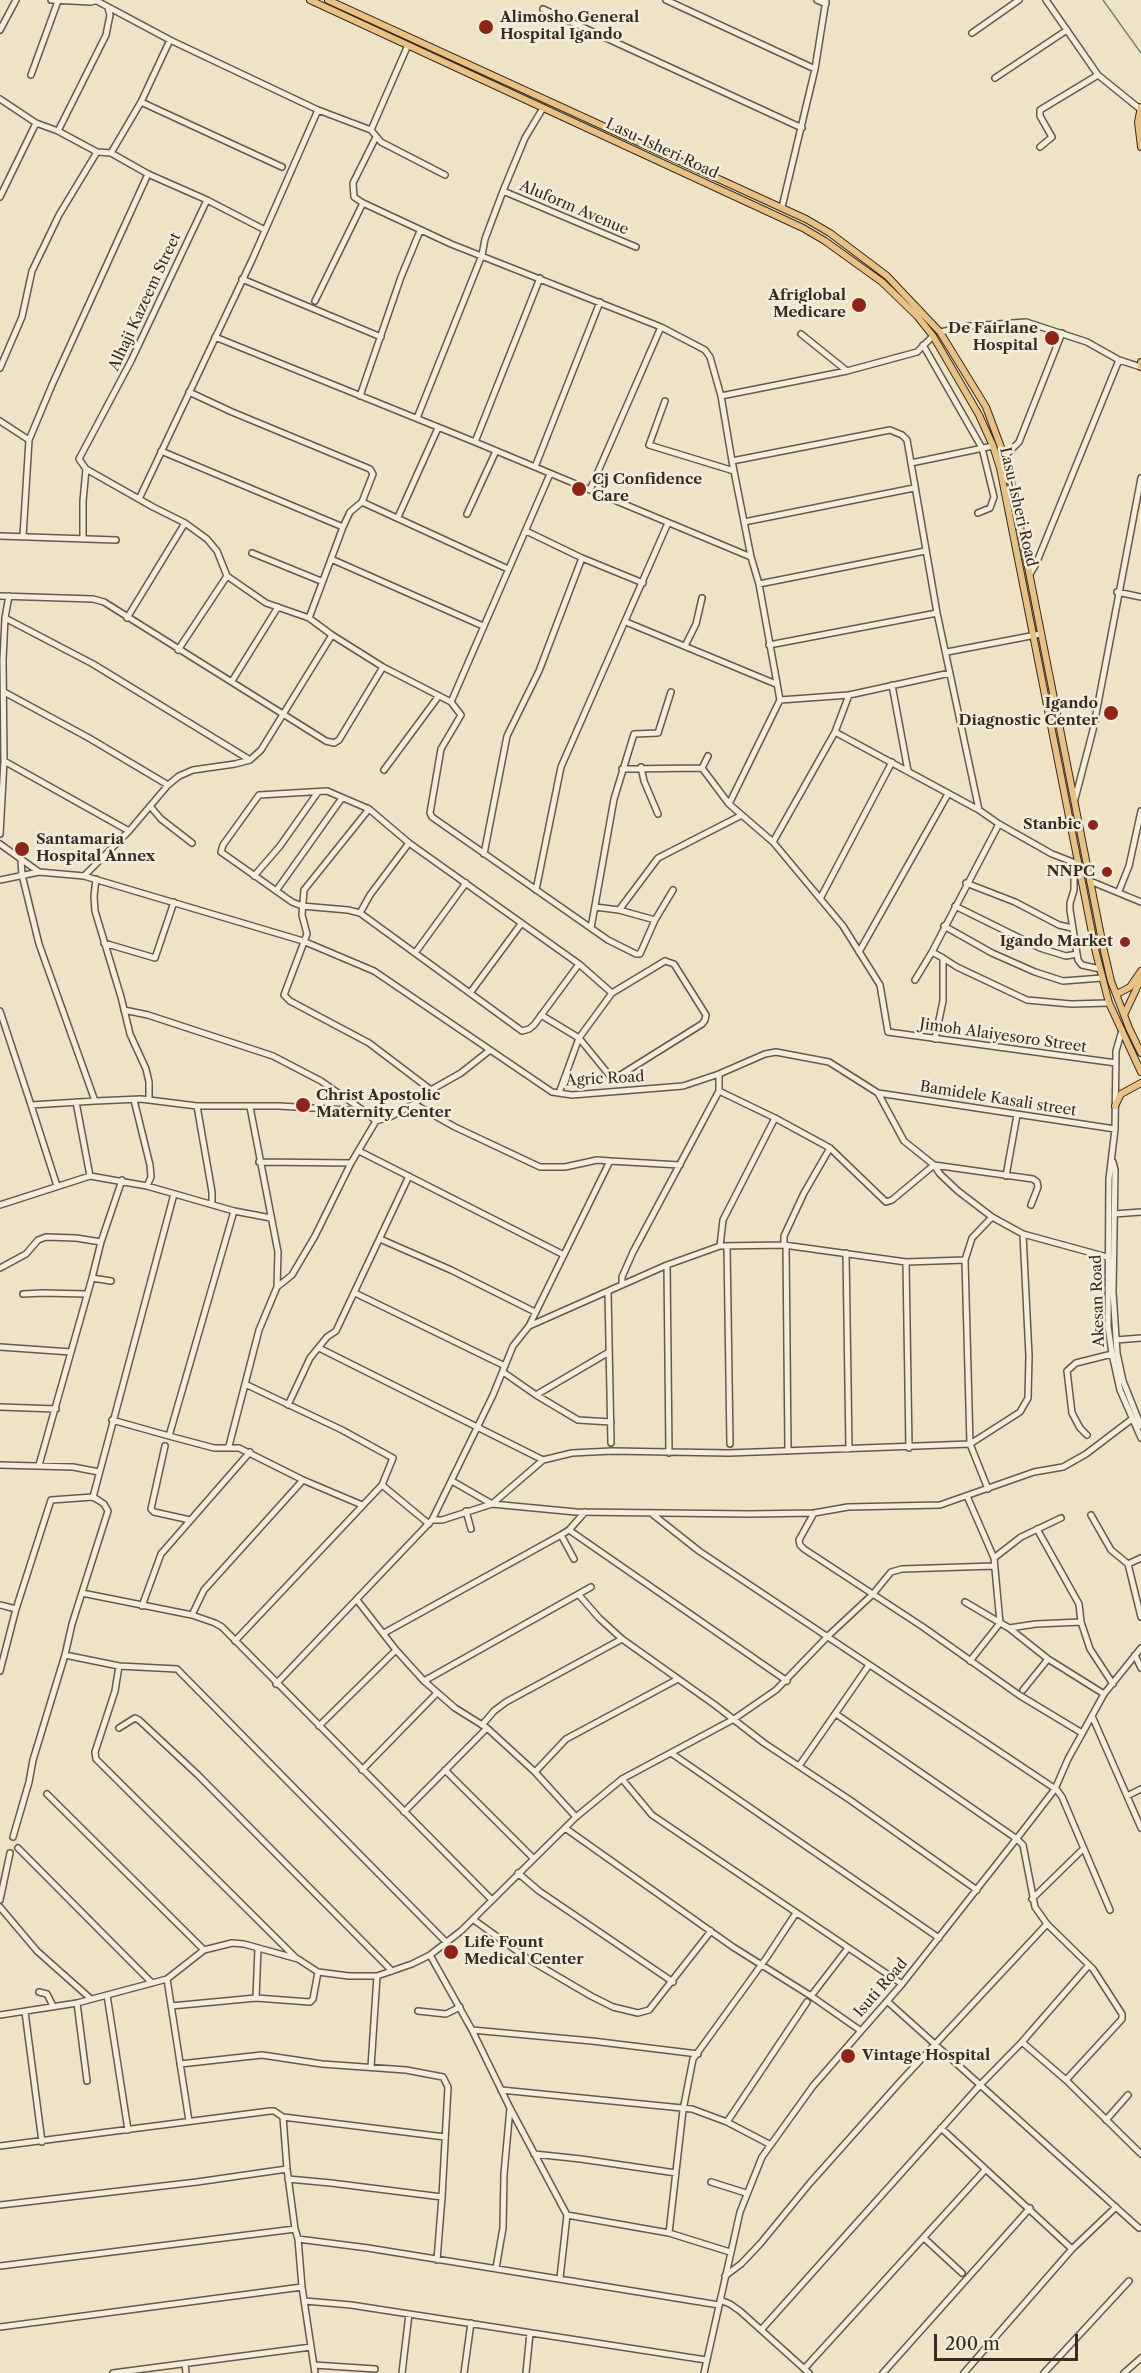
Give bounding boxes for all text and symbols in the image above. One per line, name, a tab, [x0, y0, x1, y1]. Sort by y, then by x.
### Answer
place label: Alimosho General Hospital Igando	[500, 9, 639, 44]
marker: Alimosho General Hospital Igando	[477, 18, 495, 36]
street label: Lasu-Isheri Road	[603, 115, 721, 183]
street label: Aluform Avenue	[517, 177, 631, 239]
street label: Alhaji Kazeem Street	[105, 230, 185, 374]
place label: Afriglobal Medicare	[768, 287, 846, 322]
marker: Afriglobal Medicare	[850, 296, 868, 314]
place label: De Fairlane Hospital	[948, 320, 1038, 355]
marker: De Fairlane Hospital	[1043, 329, 1061, 347]
street label: Lasu-Isheri Road	[995, 445, 1041, 569]
place label: Cj Confidence Care	[592, 471, 702, 506]
marker: Cj Confidence Care	[570, 480, 588, 498]
place label: Igando Diagnostic Center	[959, 695, 1098, 730]
marker: Igando Diagnostic Center	[1102, 704, 1120, 722]
place label: Stanbic	[1023, 816, 1081, 834]
marker: Stanbic	[1086, 818, 1100, 832]
place label: Santamaria Hospital Annex	[36, 831, 155, 866]
marker: Santamaria Hospital Annex	[13, 840, 31, 858]
place label: NNPC	[1047, 863, 1095, 881]
marker: NNPC	[1100, 865, 1114, 879]
place label: Igando Market	[1000, 933, 1113, 951]
marker: Igando Market	[1118, 935, 1132, 949]
street label: Jimoh Alaiyesoro Street	[918, 1015, 1088, 1057]
street label: Agric Road	[565, 1068, 645, 1090]
street label: Bamidele Kasali street	[918, 1078, 1078, 1120]
place label: Christ Apostolic Maternity Center	[316, 1087, 451, 1122]
marker: Christ Apostolic Maternity Center	[294, 1096, 312, 1114]
street label: Akesan Road	[1087, 1254, 1109, 1348]
place label: Life Fount Medical Center	[464, 1934, 583, 1969]
marker: Life Fount Medical Center	[442, 1943, 460, 1961]
street label: Isuti Road	[850, 1955, 912, 2021]
marker: Vintage Hospital	[839, 2047, 857, 2065]
place label: Vintage Hospital	[862, 2047, 990, 2065]
scale bar	[937, 2322, 1081, 2360]
text: 200 m	[945, 2333, 1000, 2355]

